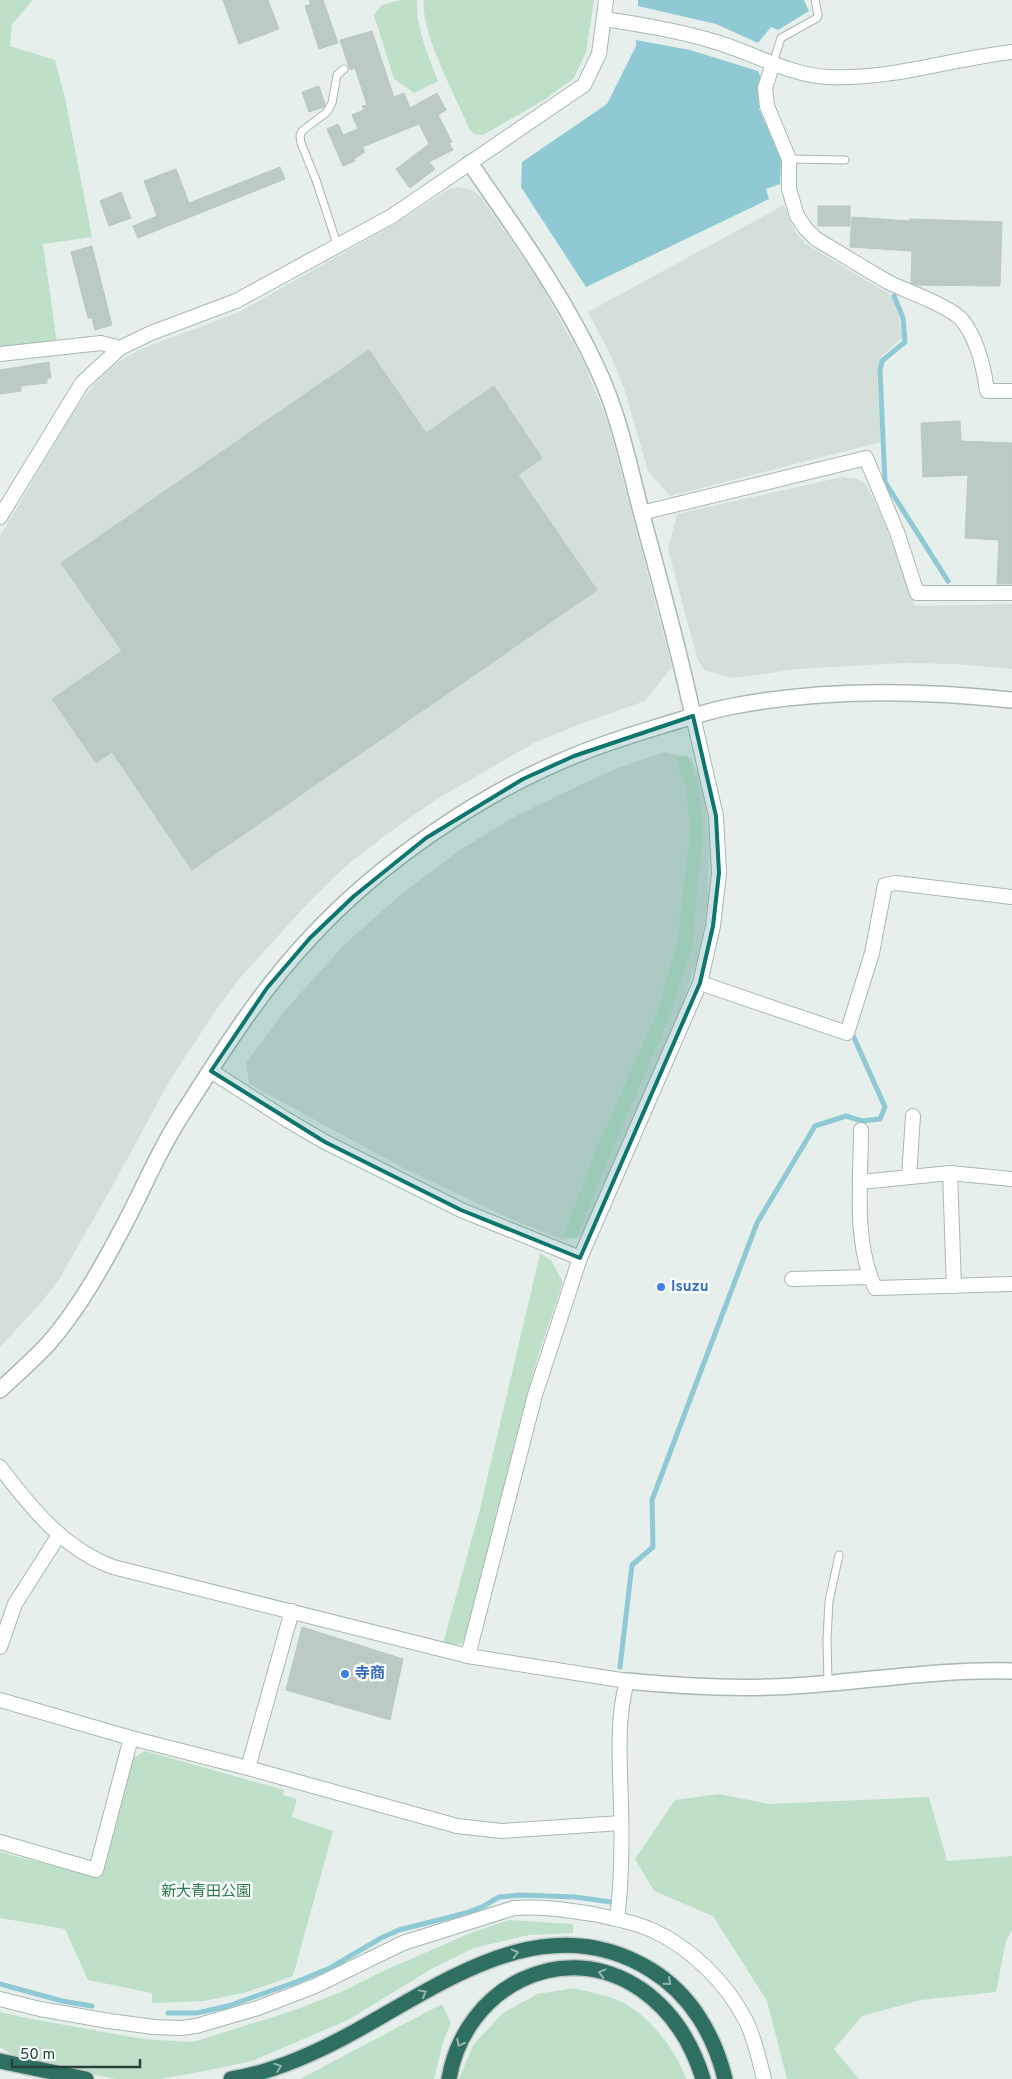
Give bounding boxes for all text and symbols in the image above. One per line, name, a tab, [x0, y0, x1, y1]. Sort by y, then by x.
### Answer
place label: Isuzu	[671, 1278, 709, 1297]
marker: Isuzu	[655, 1281, 667, 1293]
place label: 寺商	[355, 1665, 385, 1684]
marker: 寺商	[339, 1668, 351, 1680]
park label: 新大青田公園	[161, 1883, 251, 1902]
one-way arrow	[511, 1948, 520, 1959]
one-way arrow	[598, 1968, 607, 1979]
one-way arrow	[663, 1977, 672, 1986]
one-way arrow	[417, 1989, 426, 1999]
scale bar	[12, 2036, 140, 2068]
one-way arrow	[456, 2038, 466, 2047]
text: 50 m	[20, 2046, 55, 2065]
one-way arrow	[274, 2063, 282, 2073]

